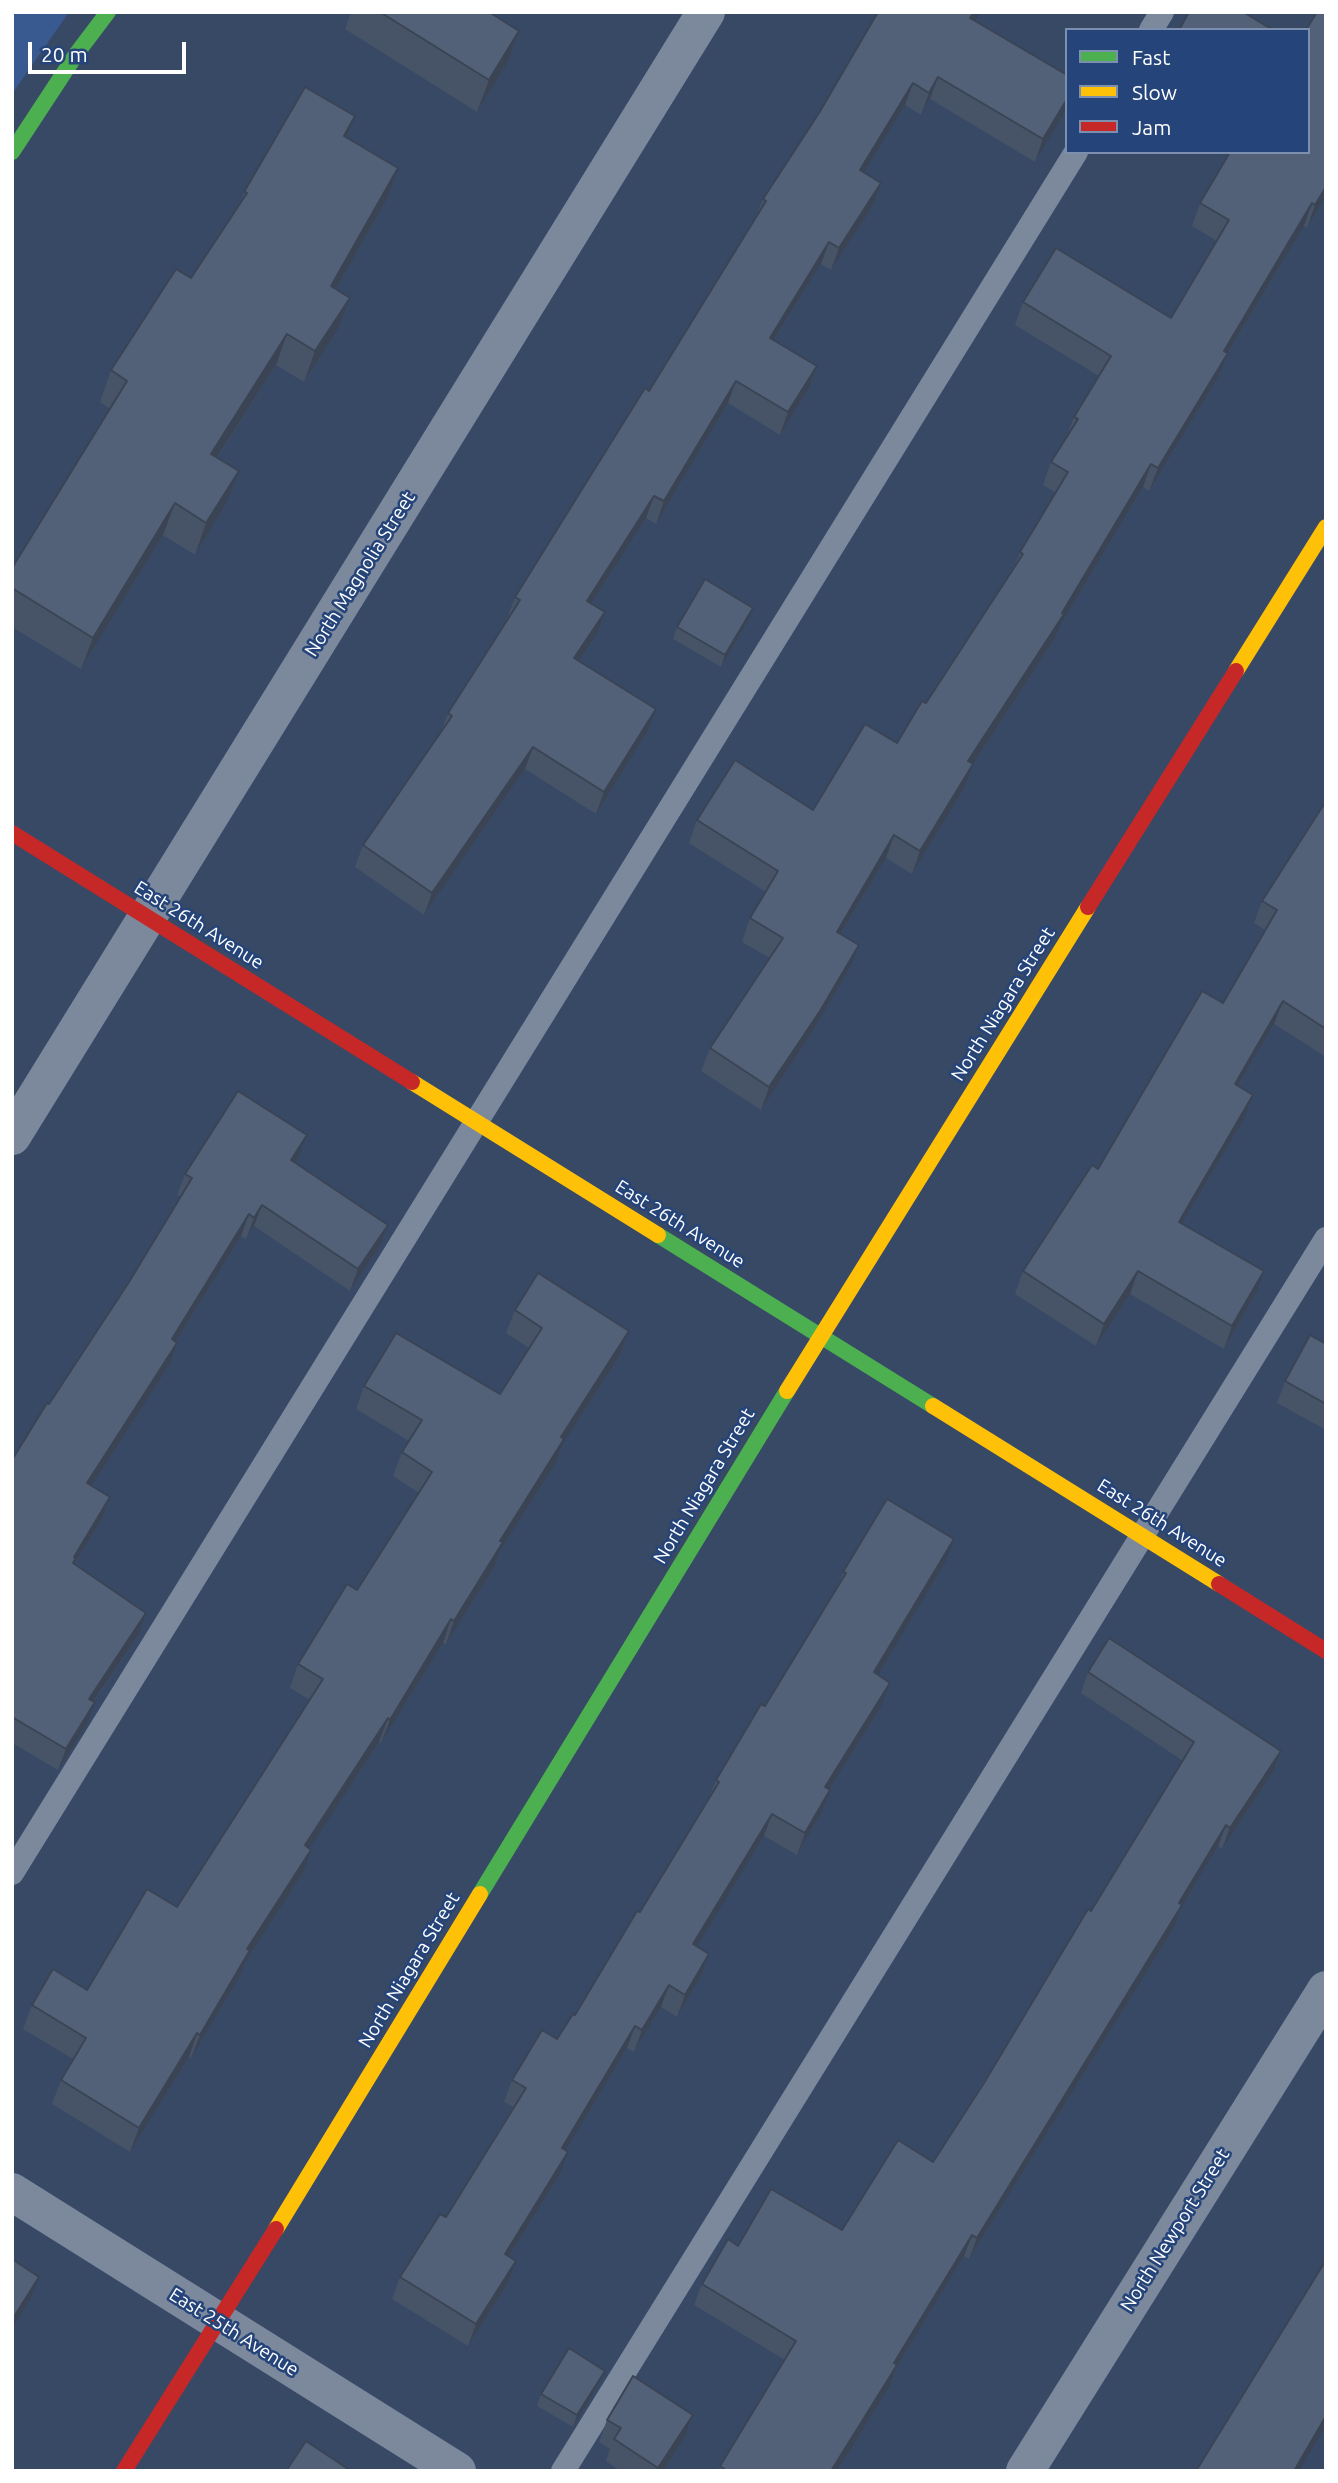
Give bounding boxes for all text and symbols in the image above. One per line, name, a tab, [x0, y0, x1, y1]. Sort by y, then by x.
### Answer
scale bar	[32, 28, 189, 72]
legend	[1065, 28, 1310, 154]
text: 20 m	[41, 42, 88, 66]
text: Fast	[1132, 45, 1170, 69]
text: Slow	[1132, 80, 1177, 104]
text: Jam	[1132, 115, 1171, 139]
street label: North Magnolia Street	[300, 487, 420, 661]
street label: East 26th Avenue	[130, 876, 268, 974]
street label: North Niagara Street	[946, 923, 1060, 1085]
street label: East 26th Avenue	[611, 1175, 749, 1273]
street label: North Niagara Street	[649, 1404, 759, 1568]
street label: East 26th Avenue	[1093, 1474, 1231, 1572]
street label: North Niagara Street	[354, 1888, 464, 2052]
street label: North Newport Street	[1116, 2144, 1234, 2316]
street label: East 25th Avenue	[165, 2283, 303, 2381]

